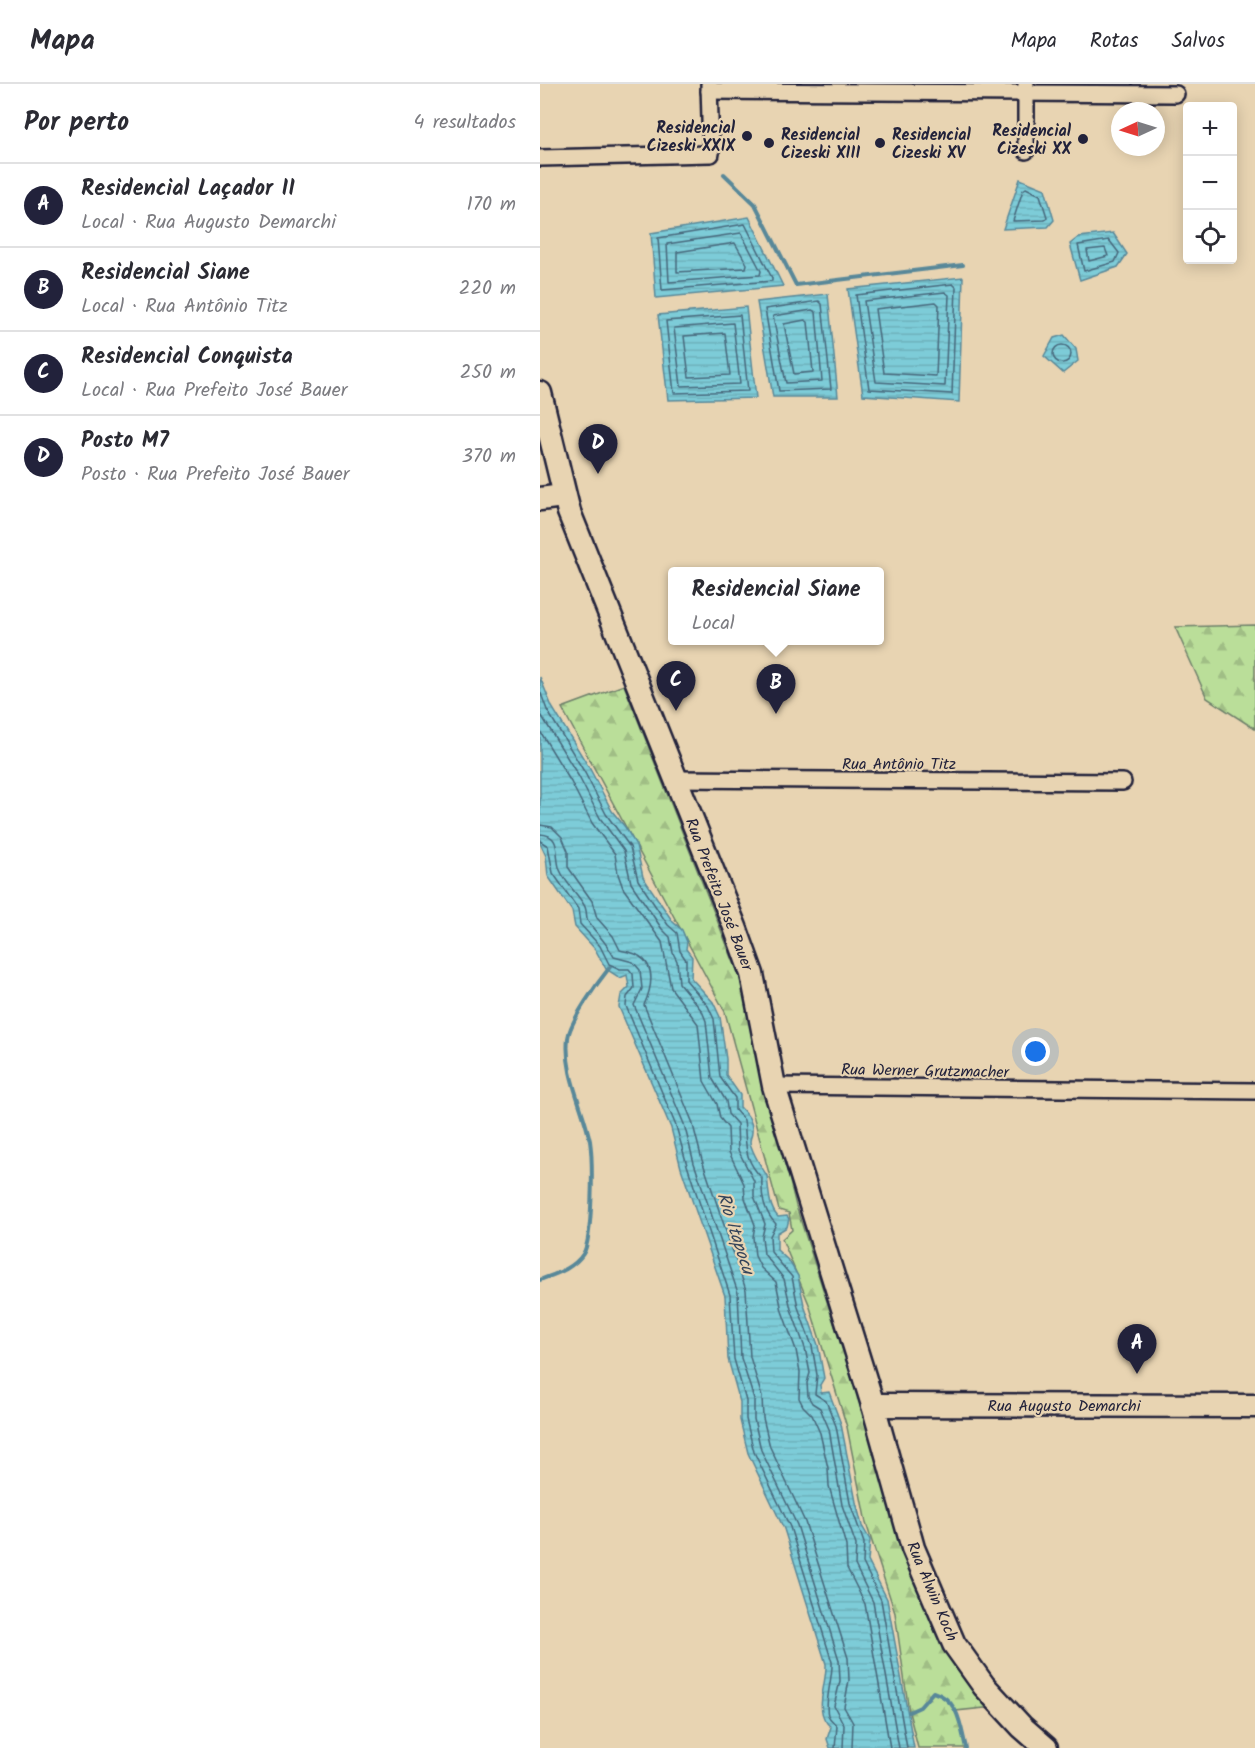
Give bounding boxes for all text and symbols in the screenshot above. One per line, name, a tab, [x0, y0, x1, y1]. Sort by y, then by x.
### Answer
text: Mapa	[30, 19, 95, 64]
text: Mapa	[1011, 25, 1057, 58]
text: Rotas	[1090, 25, 1139, 58]
text: Salvos	[1172, 25, 1225, 58]
text: Por perto	[24, 102, 129, 144]
north arrow	[1111, 102, 1165, 156]
map controls	[1183, 102, 1237, 264]
button: +	[1183, 102, 1237, 156]
text: 4 resultados	[414, 107, 516, 139]
place label: Residencial Cizeski XXIX	[647, 116, 736, 159]
place label: Residencial Cizeski XX	[992, 119, 1072, 162]
place label: Residencial Cizeski XIII	[781, 123, 860, 166]
place label: Residencial Cizeski XV	[892, 123, 971, 166]
marker: Residencial Cizeski XXIX	[740, 129, 754, 143]
marker: Residencial Cizeski XX	[1076, 132, 1090, 146]
marker: Residencial Cizeski XIII	[762, 136, 776, 150]
marker: Residencial Cizeski XV	[873, 136, 887, 150]
button: −	[1183, 156, 1237, 210]
text: Residencial Laçador II	[81, 172, 295, 207]
text: A	[37, 189, 50, 221]
text: 170 m	[467, 189, 516, 221]
text: Local · Rua Augusto Demarchi	[81, 207, 336, 239]
button: locate	[1183, 210, 1237, 264]
text: Residencial Siane	[81, 256, 250, 291]
text: B	[37, 273, 50, 305]
text: 220 m	[459, 273, 516, 305]
text: Local · Rua Antônio Titz	[81, 291, 288, 323]
text: Residencial Conquista	[81, 340, 293, 375]
text: C	[37, 357, 50, 389]
text: 250 m	[460, 357, 516, 389]
text: Local · Rua Prefeito José Bauer	[81, 375, 347, 407]
text: Posto M7	[81, 424, 169, 459]
pin: D	[578, 424, 618, 474]
text: D	[37, 441, 50, 473]
text: 370 m	[461, 441, 516, 473]
text: Posto · Rua Prefeito José Bauer	[81, 459, 349, 491]
popup	[668, 567, 884, 645]
text: Residencial Siane	[692, 573, 860, 608]
text: Local	[692, 608, 735, 640]
pin: C	[656, 662, 696, 711]
pin: B	[756, 664, 796, 714]
street label: Rua Antônio Titz	[842, 752, 956, 777]
street label: Rua Prefeito José Bauer	[678, 814, 760, 976]
your location	[1021, 1037, 1050, 1066]
street label: Rua Werner Grutzmacher	[841, 1058, 1011, 1085]
water label: Rio Itapocu	[708, 1189, 762, 1280]
pin: A	[1118, 1324, 1156, 1374]
street label: Rua Augusto Demarchi	[988, 1394, 1142, 1419]
street label: Rua Alwin Koch	[899, 1538, 964, 1646]

